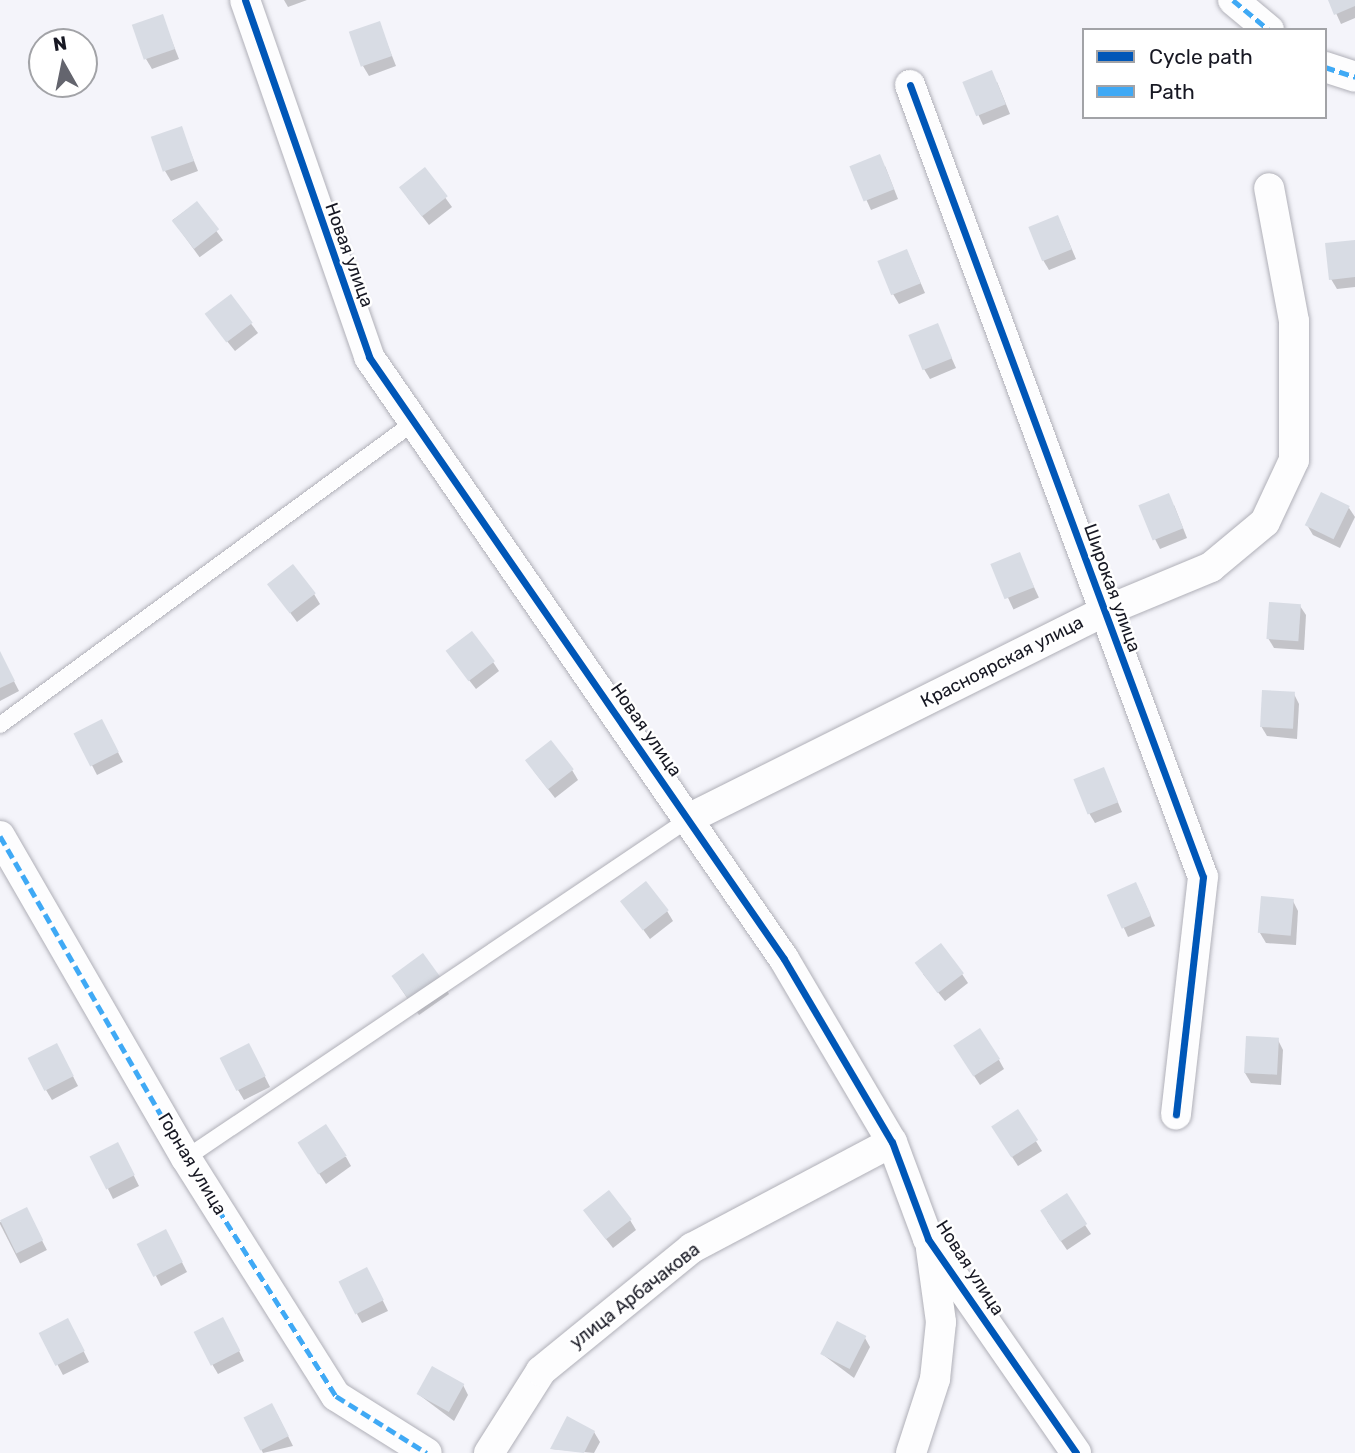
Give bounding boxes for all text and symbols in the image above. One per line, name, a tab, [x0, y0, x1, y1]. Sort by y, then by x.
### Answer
north arrow	[28, 28, 98, 98]
legend	[1082, 28, 1327, 119]
text: N	[51, 31, 68, 56]
text: Cycle path	[1149, 44, 1253, 69]
text: Path	[1149, 79, 1195, 104]
street label: Новая улица	[320, 200, 378, 310]
street label: Широкая улица	[1079, 521, 1145, 655]
street label: Красноярская улица	[917, 612, 1087, 712]
street label: Новая улица	[606, 679, 686, 781]
street label: Горная улица	[153, 1109, 231, 1219]
street label: Новая улица	[931, 1216, 1009, 1320]
street label: улица Арбачакова	[566, 1239, 704, 1353]

